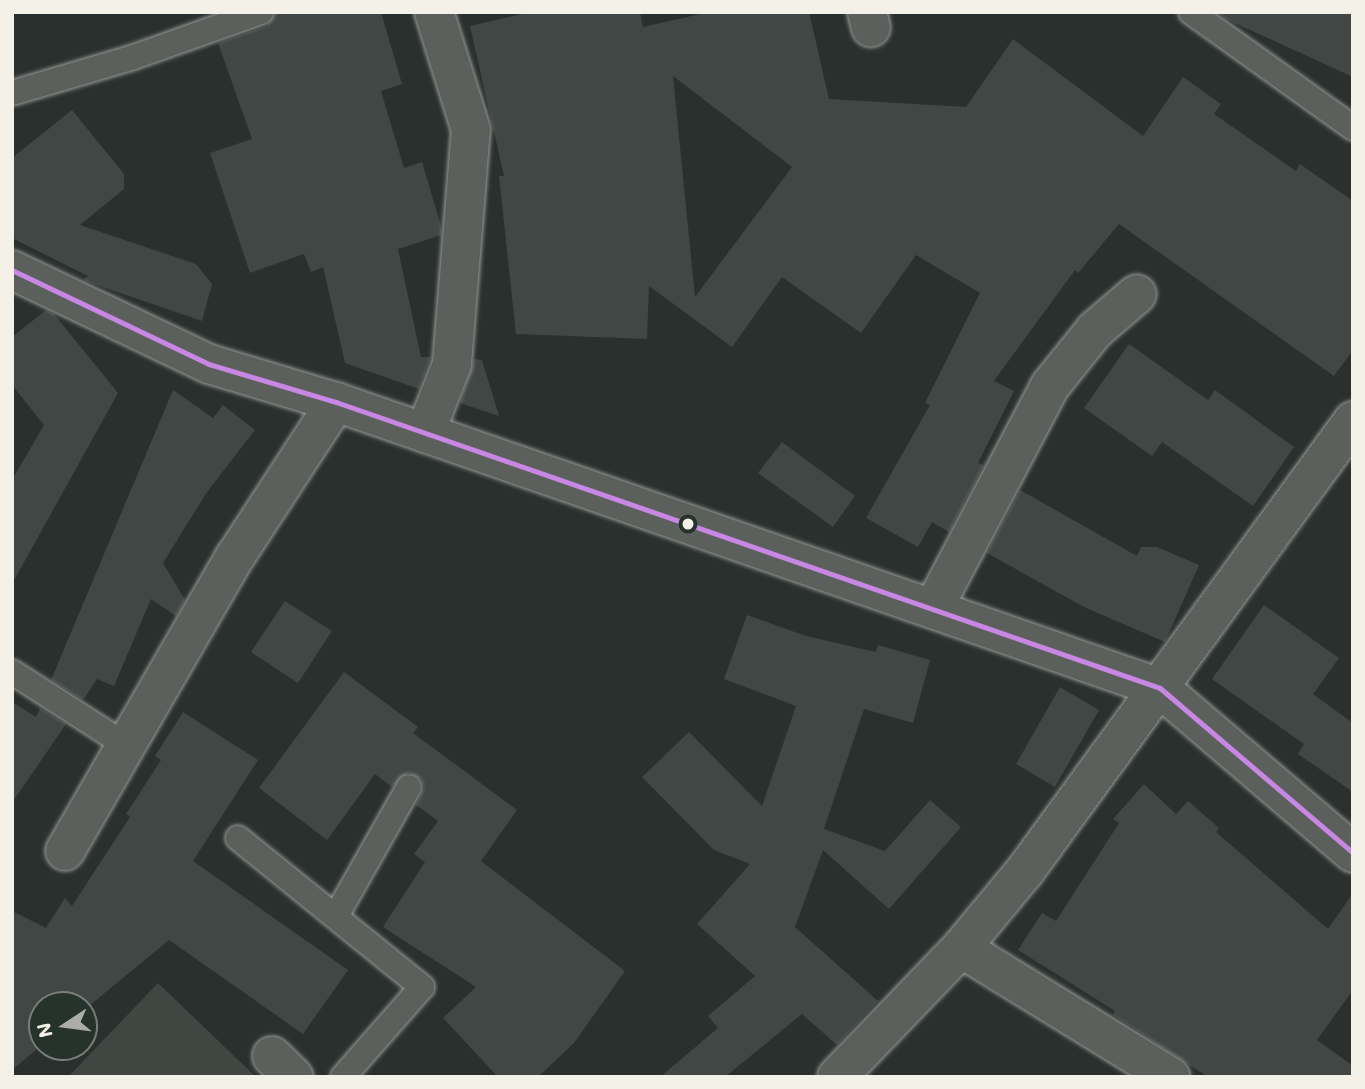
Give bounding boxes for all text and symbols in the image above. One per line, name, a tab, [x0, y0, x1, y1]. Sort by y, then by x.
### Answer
unlabelled marker	[681, 517, 695, 531]
north arrow	[28, 991, 98, 1061]
text: N	[30, 1021, 58, 1040]

